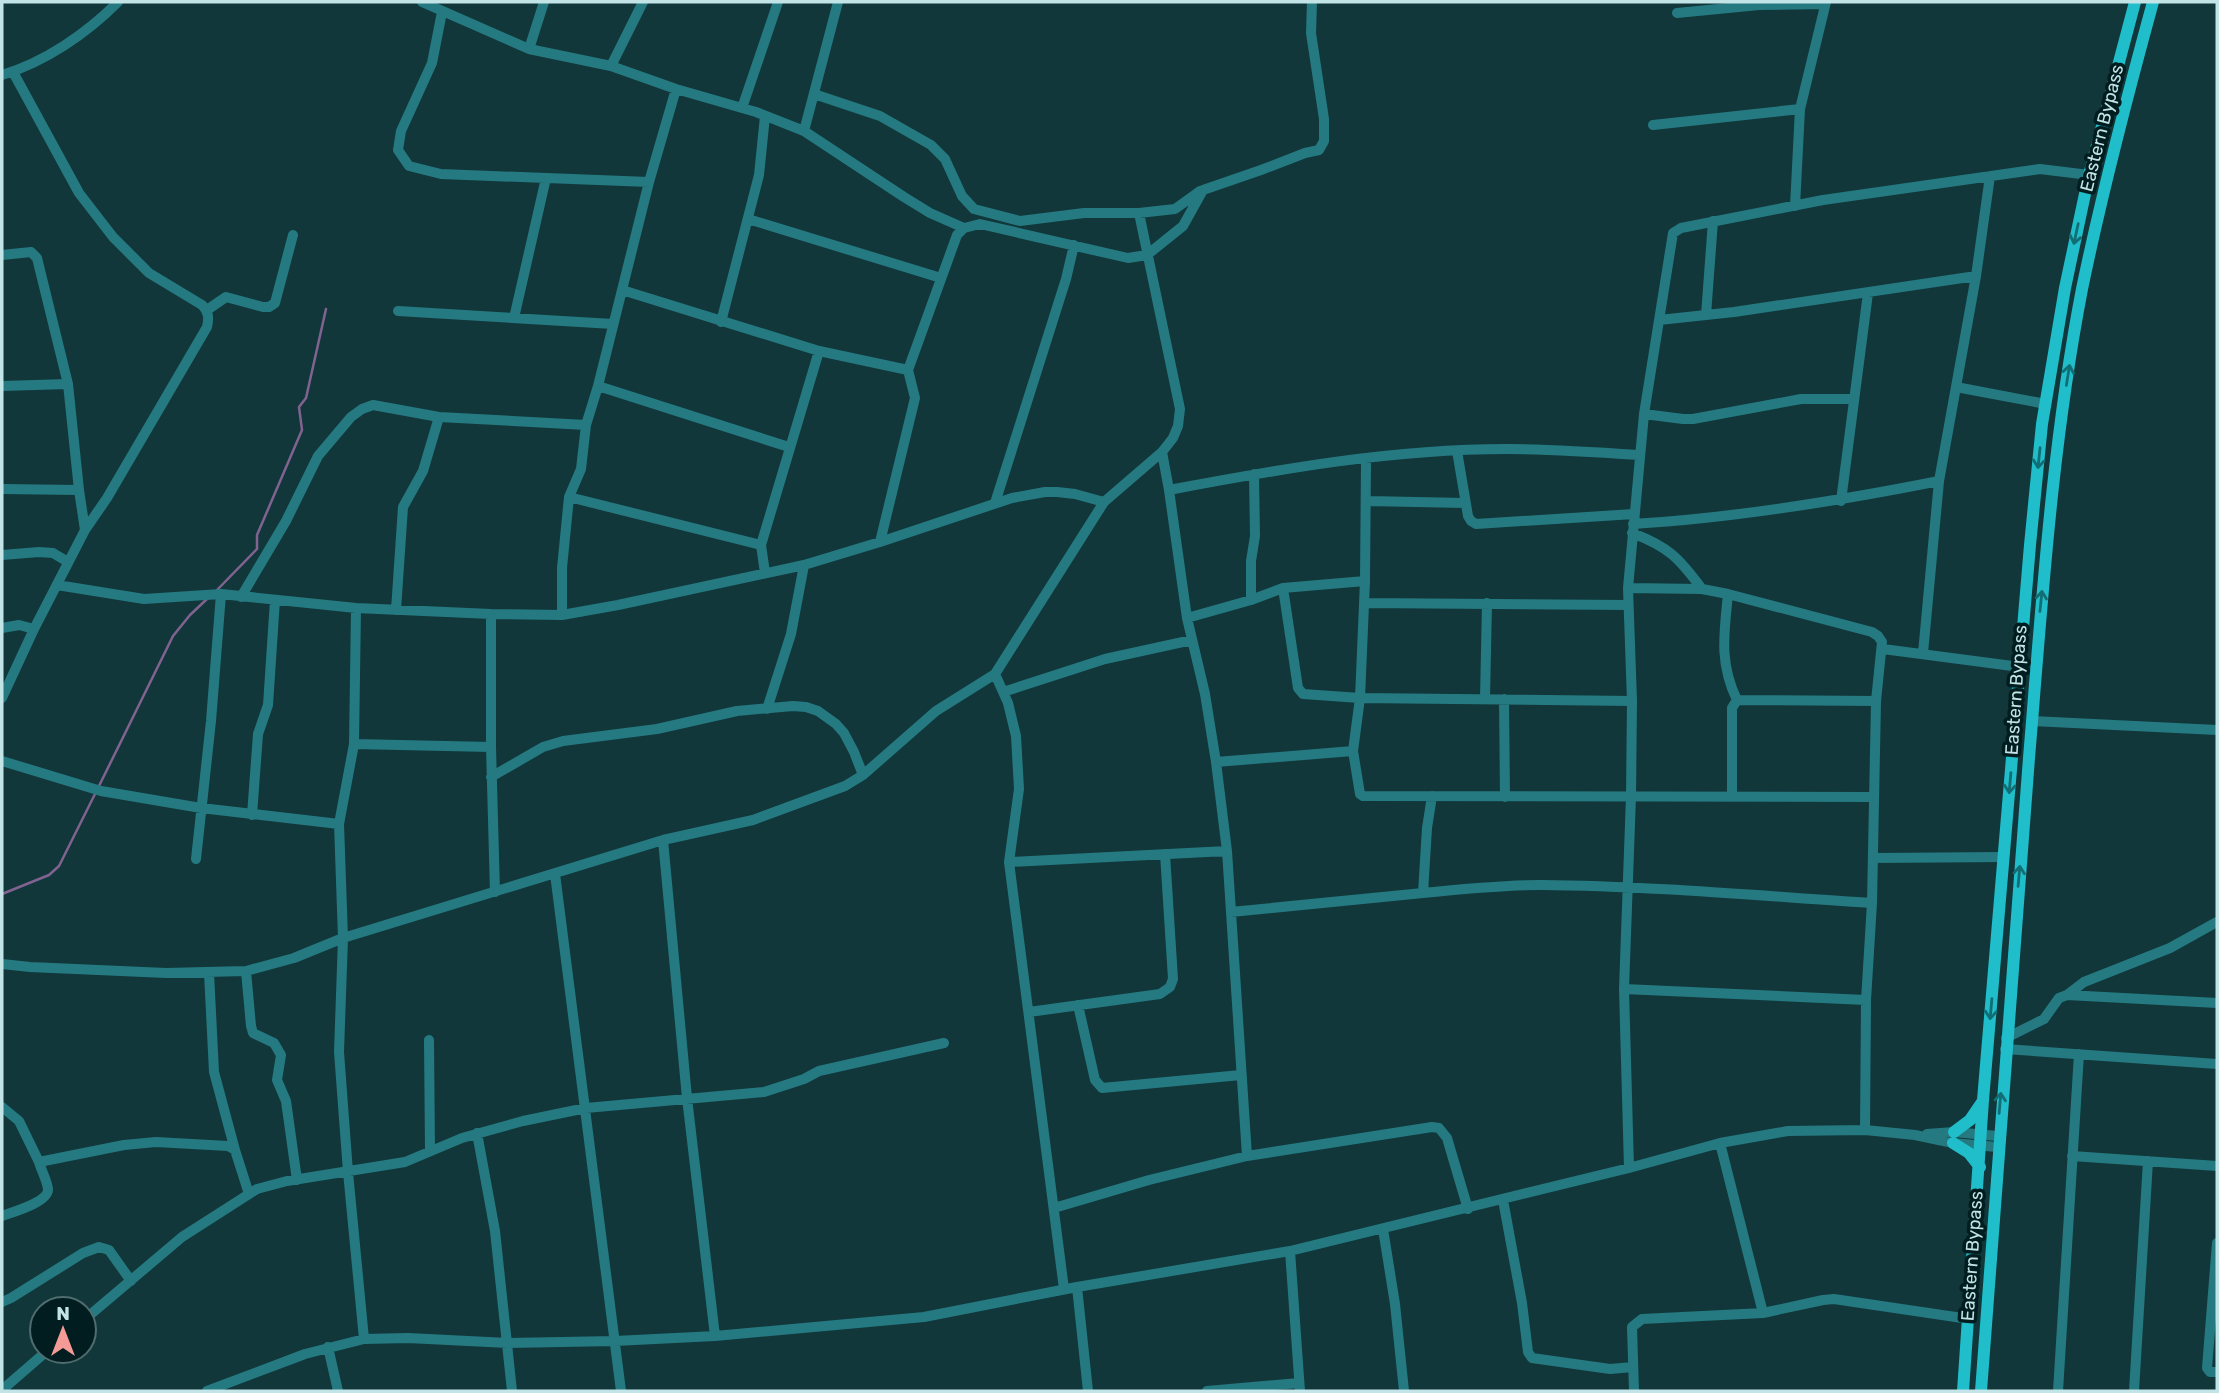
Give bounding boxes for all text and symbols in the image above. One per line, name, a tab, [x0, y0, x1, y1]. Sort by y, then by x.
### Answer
street label: Eastern Bypass	[2076, 62, 2128, 194]
one-way arrow	[2069, 222, 2083, 245]
one-way arrow	[2062, 364, 2075, 387]
one-way arrow	[2032, 447, 2045, 469]
one-way arrow	[2034, 590, 2047, 613]
street label: Eastern Bypass	[2000, 624, 2032, 756]
one-way arrow	[2003, 771, 2016, 793]
one-way arrow	[2013, 866, 2026, 888]
one-way arrow	[1984, 998, 1997, 1020]
one-way arrow	[1994, 1092, 2007, 1115]
street label: Eastern Bypass	[1956, 1190, 1988, 1322]
north arrow	[28, 1295, 98, 1365]
text: N	[56, 1302, 70, 1325]

